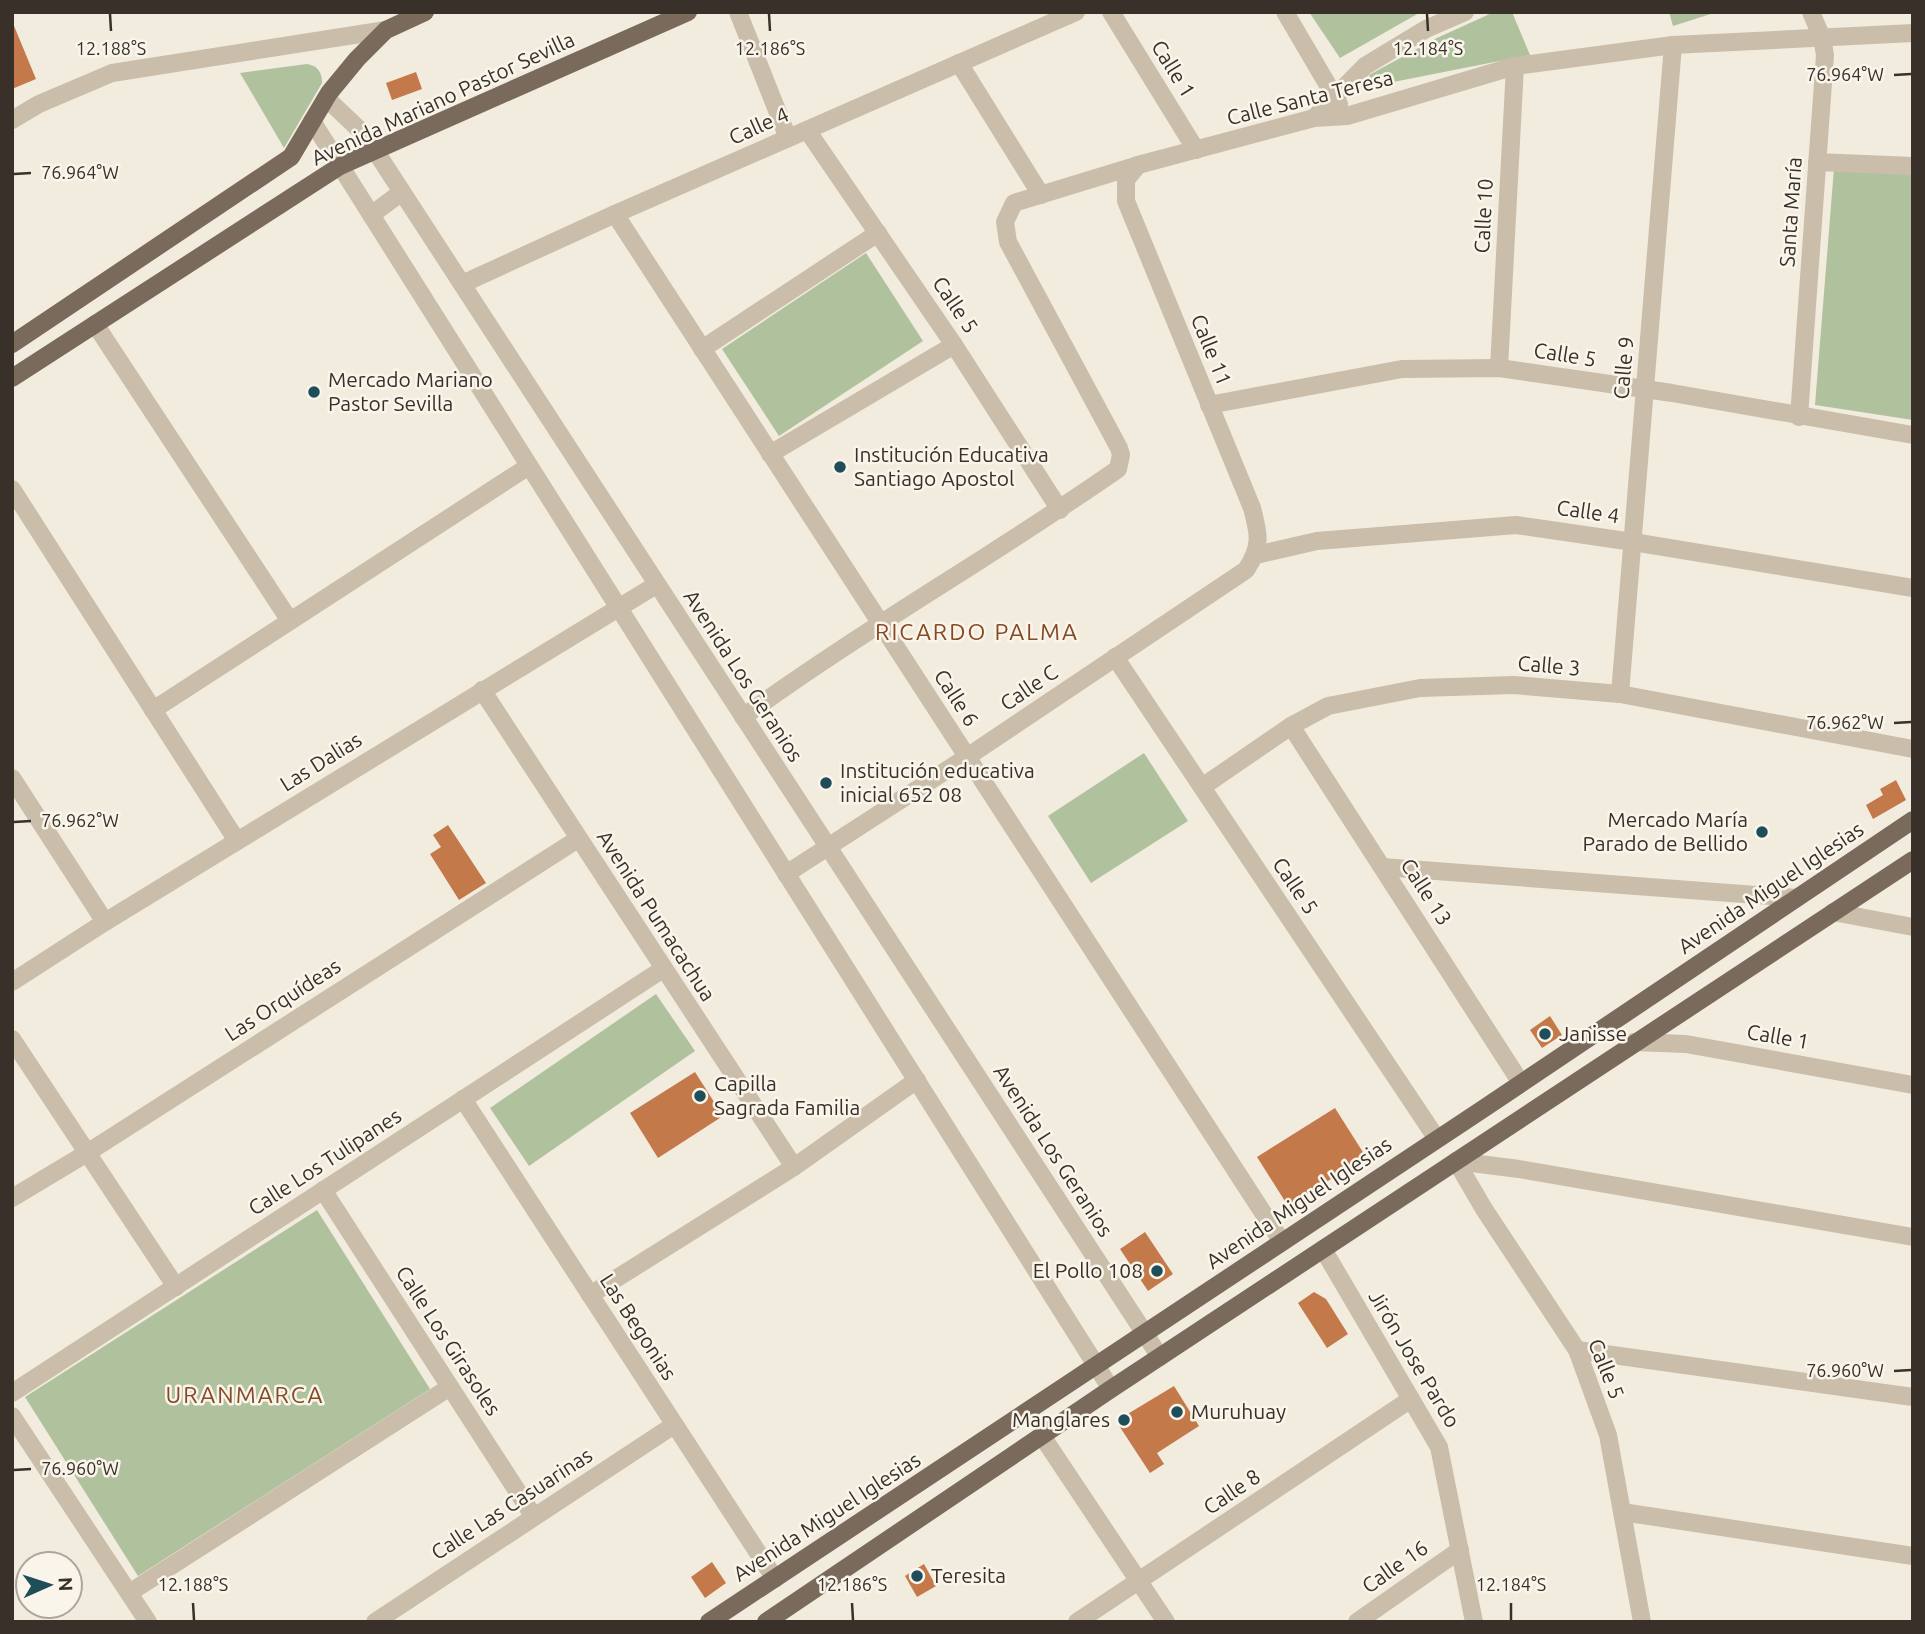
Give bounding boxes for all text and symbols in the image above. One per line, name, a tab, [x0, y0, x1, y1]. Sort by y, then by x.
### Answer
street label: Avenida Mariano Pastor Sevilla	[307, 26, 578, 170]
street label: Calle 1	[1147, 35, 1201, 102]
text: 12.188°S	[76, 38, 146, 58]
text: 12.186°S	[735, 38, 805, 58]
text: 12.184°S	[1393, 38, 1463, 58]
text: 76.964°W	[1806, 64, 1884, 84]
street label: Calle Santa Teresa	[1224, 65, 1395, 129]
street label: Calle 4	[725, 101, 792, 149]
street label: Santa María	[1774, 156, 1806, 268]
text: 76.964°W	[41, 162, 119, 182]
street label: Calle 10	[1469, 178, 1497, 254]
street label: Calle 5	[928, 272, 983, 337]
street label: Calle 11	[1187, 310, 1237, 389]
street label: Calle 9	[1608, 336, 1638, 400]
street label: Calle 5	[1532, 337, 1598, 371]
place label: Mercado Mariano Pastor Sevilla	[328, 367, 493, 415]
marker: Mercado Mariano Pastor Sevilla	[306, 384, 322, 400]
place label: Institución Educativa Santiago Apostol	[854, 442, 1049, 490]
marker: Institución Educativa Santiago Apostol	[832, 459, 848, 475]
street label: Calle 4	[1555, 495, 1621, 527]
street label: Avenida Los Geranios	[679, 585, 808, 766]
district label: RICARDO PALMA	[875, 619, 1079, 644]
street label: Calle 3	[1517, 650, 1581, 680]
street label: Calle C	[995, 659, 1062, 715]
street label: Calle 6	[930, 665, 984, 730]
text: 76.962°W	[1806, 712, 1884, 732]
street label: Las Dalias	[275, 727, 366, 796]
place label: Institución educativa inicial 652 08	[840, 758, 1035, 806]
marker: Institución educativa inicial 652 08	[818, 775, 834, 791]
place label: Mercado María Parado de Bellido	[1582, 807, 1748, 855]
text: 76.962°W	[41, 810, 119, 830]
street label: Avenida Miguel Iglesias	[1673, 816, 1868, 958]
marker: Mercado María Parado de Bellido	[1754, 824, 1770, 840]
street label: Avenida Pumacachua	[593, 826, 721, 1005]
street label: Calle 5	[1268, 853, 1323, 918]
street label: Calle 13	[1396, 854, 1457, 929]
street label: Las Orquídeas	[220, 953, 345, 1045]
street label: Calle 1	[1745, 1019, 1811, 1053]
place label: Janisse	[1559, 1021, 1627, 1045]
marker: Janisse	[1537, 1026, 1553, 1042]
street label: Avenida Los Geranios	[989, 1060, 1118, 1241]
place label: Capilla Sagrada Familia	[714, 1071, 860, 1119]
marker: Capilla Sagrada Familia	[692, 1088, 708, 1104]
street label: Calle Los Tulipanes	[244, 1103, 405, 1220]
street label: Avenida Miguel Iglesias	[1201, 1131, 1396, 1273]
place label: El Pollo 108	[1033, 1258, 1143, 1282]
street label: Calle Los Girasoles	[392, 1261, 506, 1420]
marker: El Pollo 108	[1149, 1263, 1165, 1279]
street label: Las Begonias	[596, 1269, 682, 1384]
street label: Jirón Jose Pardo	[1364, 1285, 1465, 1432]
street label: Calle 5	[1584, 1335, 1630, 1402]
text: 76.960°W	[1806, 1360, 1884, 1380]
district label: URANMARCA	[166, 1382, 324, 1407]
place label: Muruhuay	[1191, 1399, 1286, 1423]
marker: Muruhuay	[1169, 1404, 1185, 1420]
place label: Manglares	[1012, 1407, 1110, 1431]
marker: Manglares	[1116, 1412, 1132, 1428]
street label: Calle Las Casuarinas	[426, 1442, 596, 1564]
street label: Avenida Miguel Iglesias	[728, 1447, 924, 1586]
text: 76.960°W	[41, 1458, 119, 1478]
street label: Calle 8	[1199, 1464, 1264, 1519]
street label: Calle 16	[1357, 1535, 1432, 1597]
north arrow	[14, 1550, 84, 1620]
place label: Teresita	[931, 1563, 1006, 1587]
marker: Teresita	[909, 1568, 925, 1584]
text: 12.188°S	[158, 1574, 228, 1594]
text: 12.186°S	[817, 1574, 887, 1594]
text: 12.184°S	[1476, 1574, 1546, 1594]
text: N	[55, 1576, 77, 1592]

